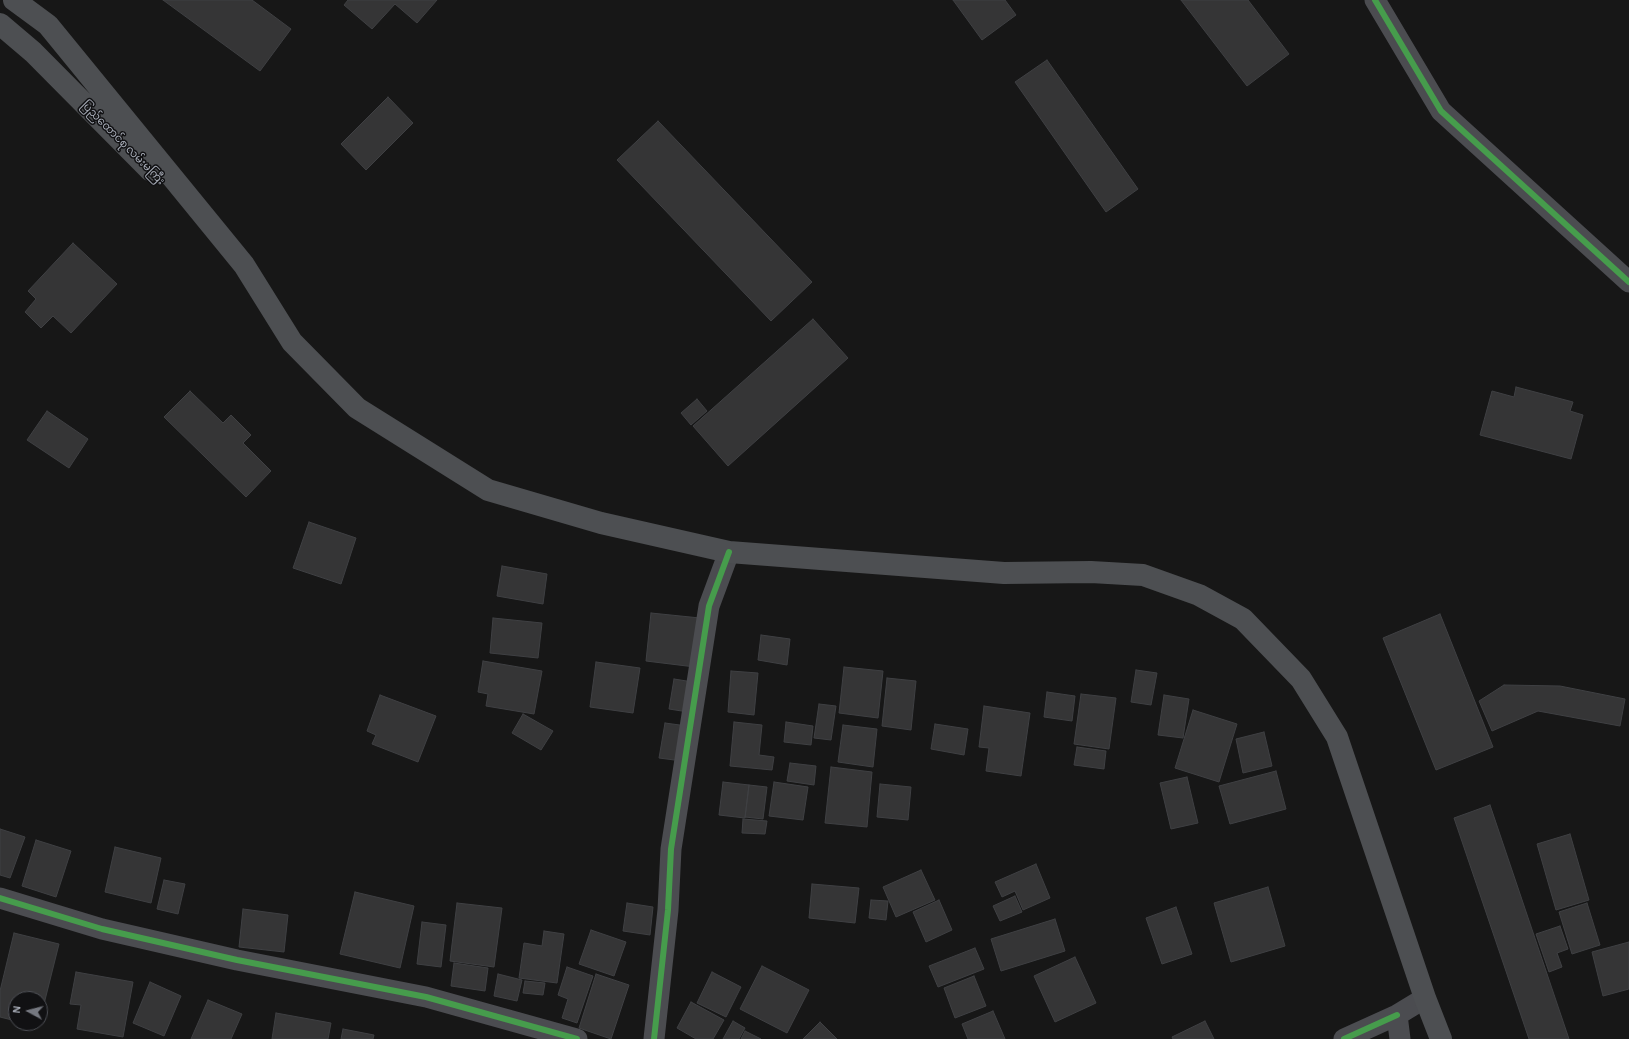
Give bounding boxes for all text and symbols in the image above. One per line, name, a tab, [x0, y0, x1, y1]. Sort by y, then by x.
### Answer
street label: ပြည်ထောင်စု လမ်းမကြီး	[79, 99, 167, 187]
north arrow	[8, 991, 48, 1031]
text: N	[11, 1005, 23, 1014]

